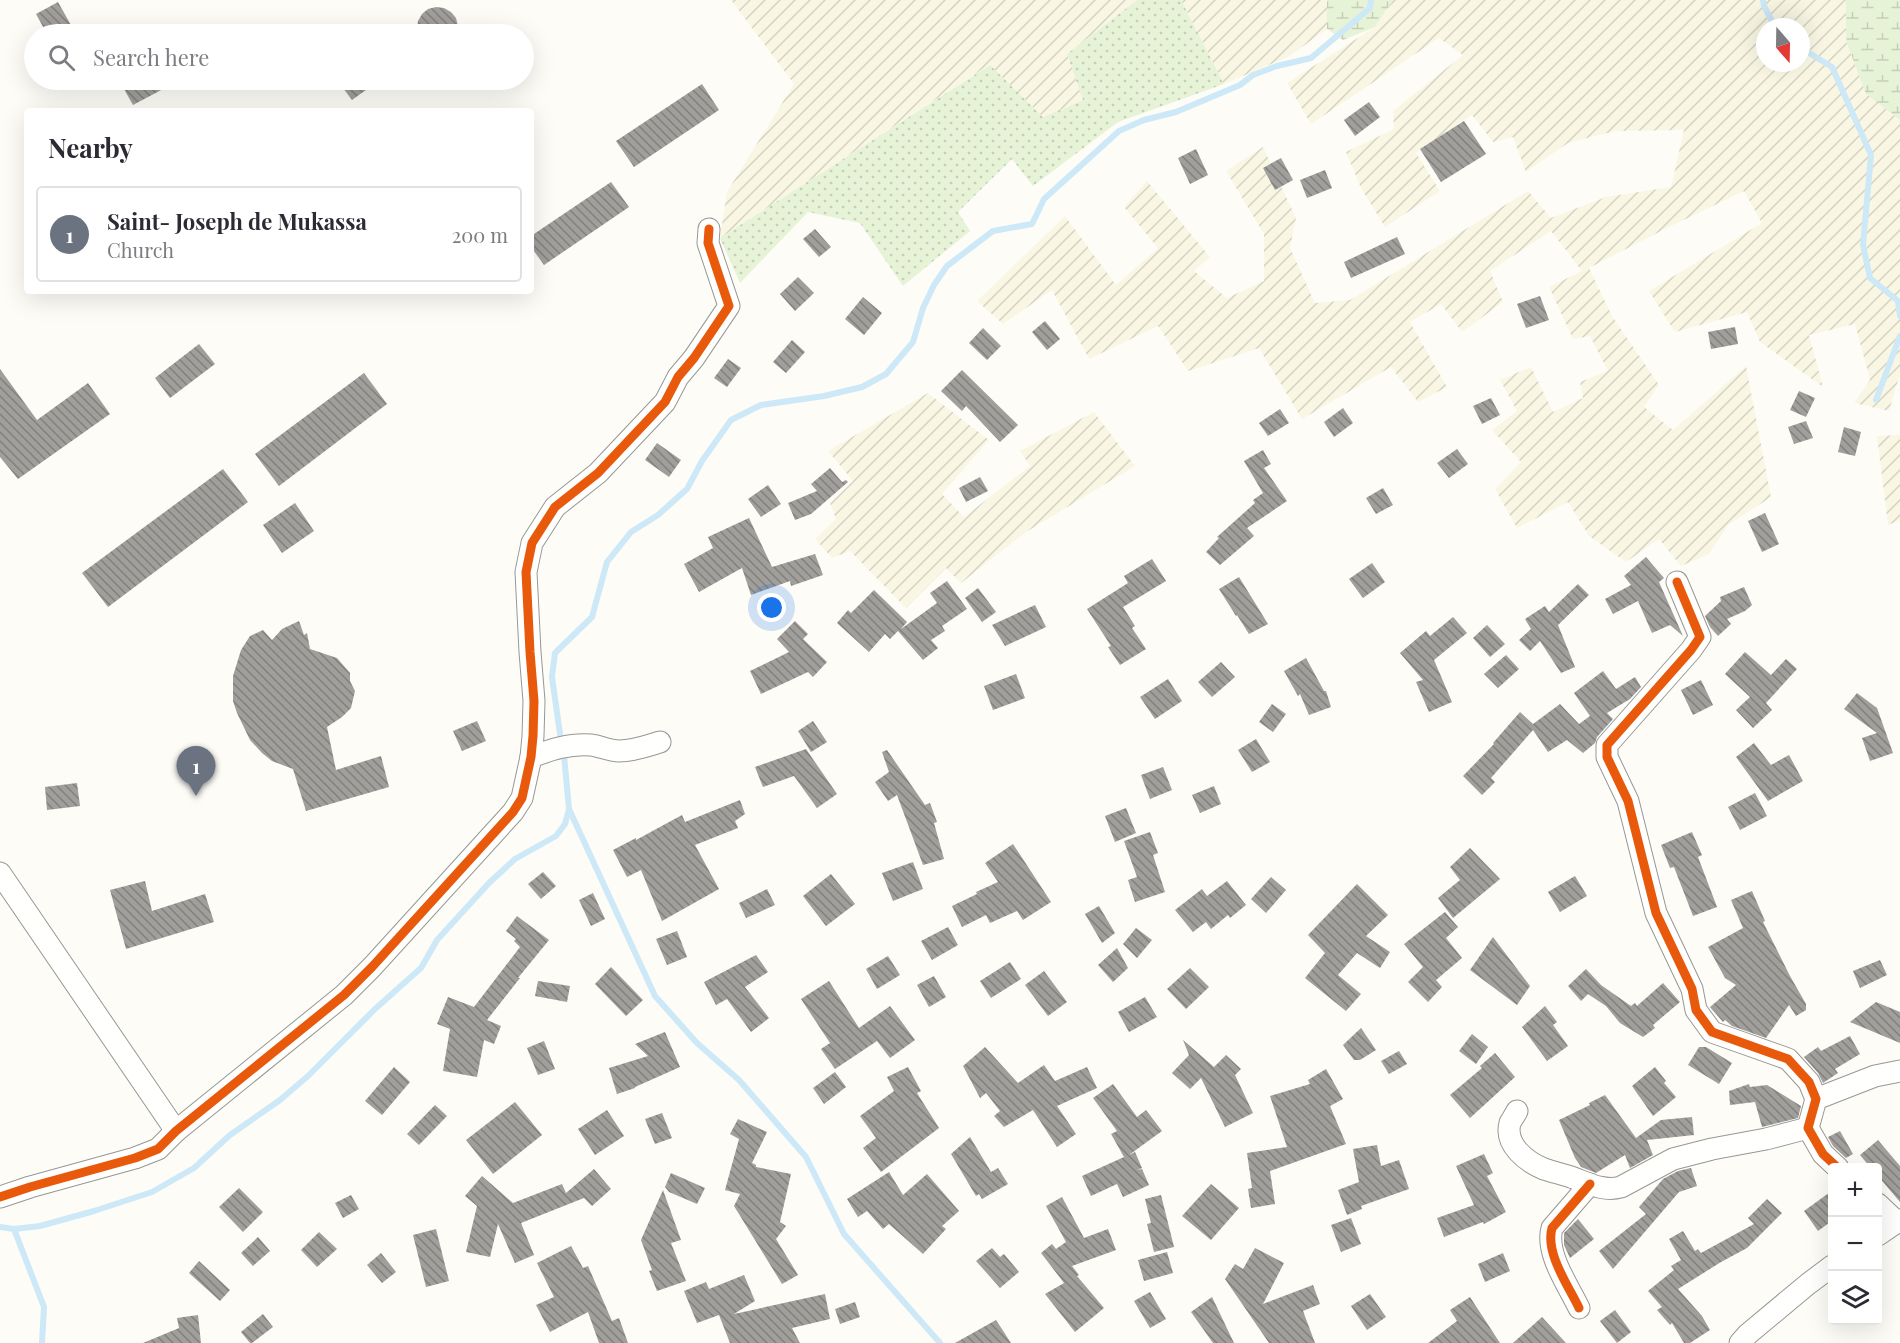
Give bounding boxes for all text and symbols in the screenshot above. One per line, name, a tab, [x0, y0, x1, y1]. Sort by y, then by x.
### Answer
north arrow	[1756, 18, 1810, 72]
search box	[24, 24, 534, 90]
icon: search	[45, 41, 78, 74]
text: Search here	[93, 42, 209, 72]
text: Nearby	[48, 130, 133, 165]
text: Saint- Joseph de Mukassa	[107, 206, 367, 236]
text: 1	[66, 221, 73, 248]
text: 200 m	[452, 221, 508, 248]
text: Church	[107, 236, 174, 263]
your location	[757, 593, 786, 622]
pin: 1	[176, 746, 216, 796]
map controls	[1828, 1163, 1882, 1325]
button: +	[1828, 1163, 1882, 1217]
button: −	[1828, 1217, 1882, 1271]
button: layers	[1828, 1271, 1882, 1325]

